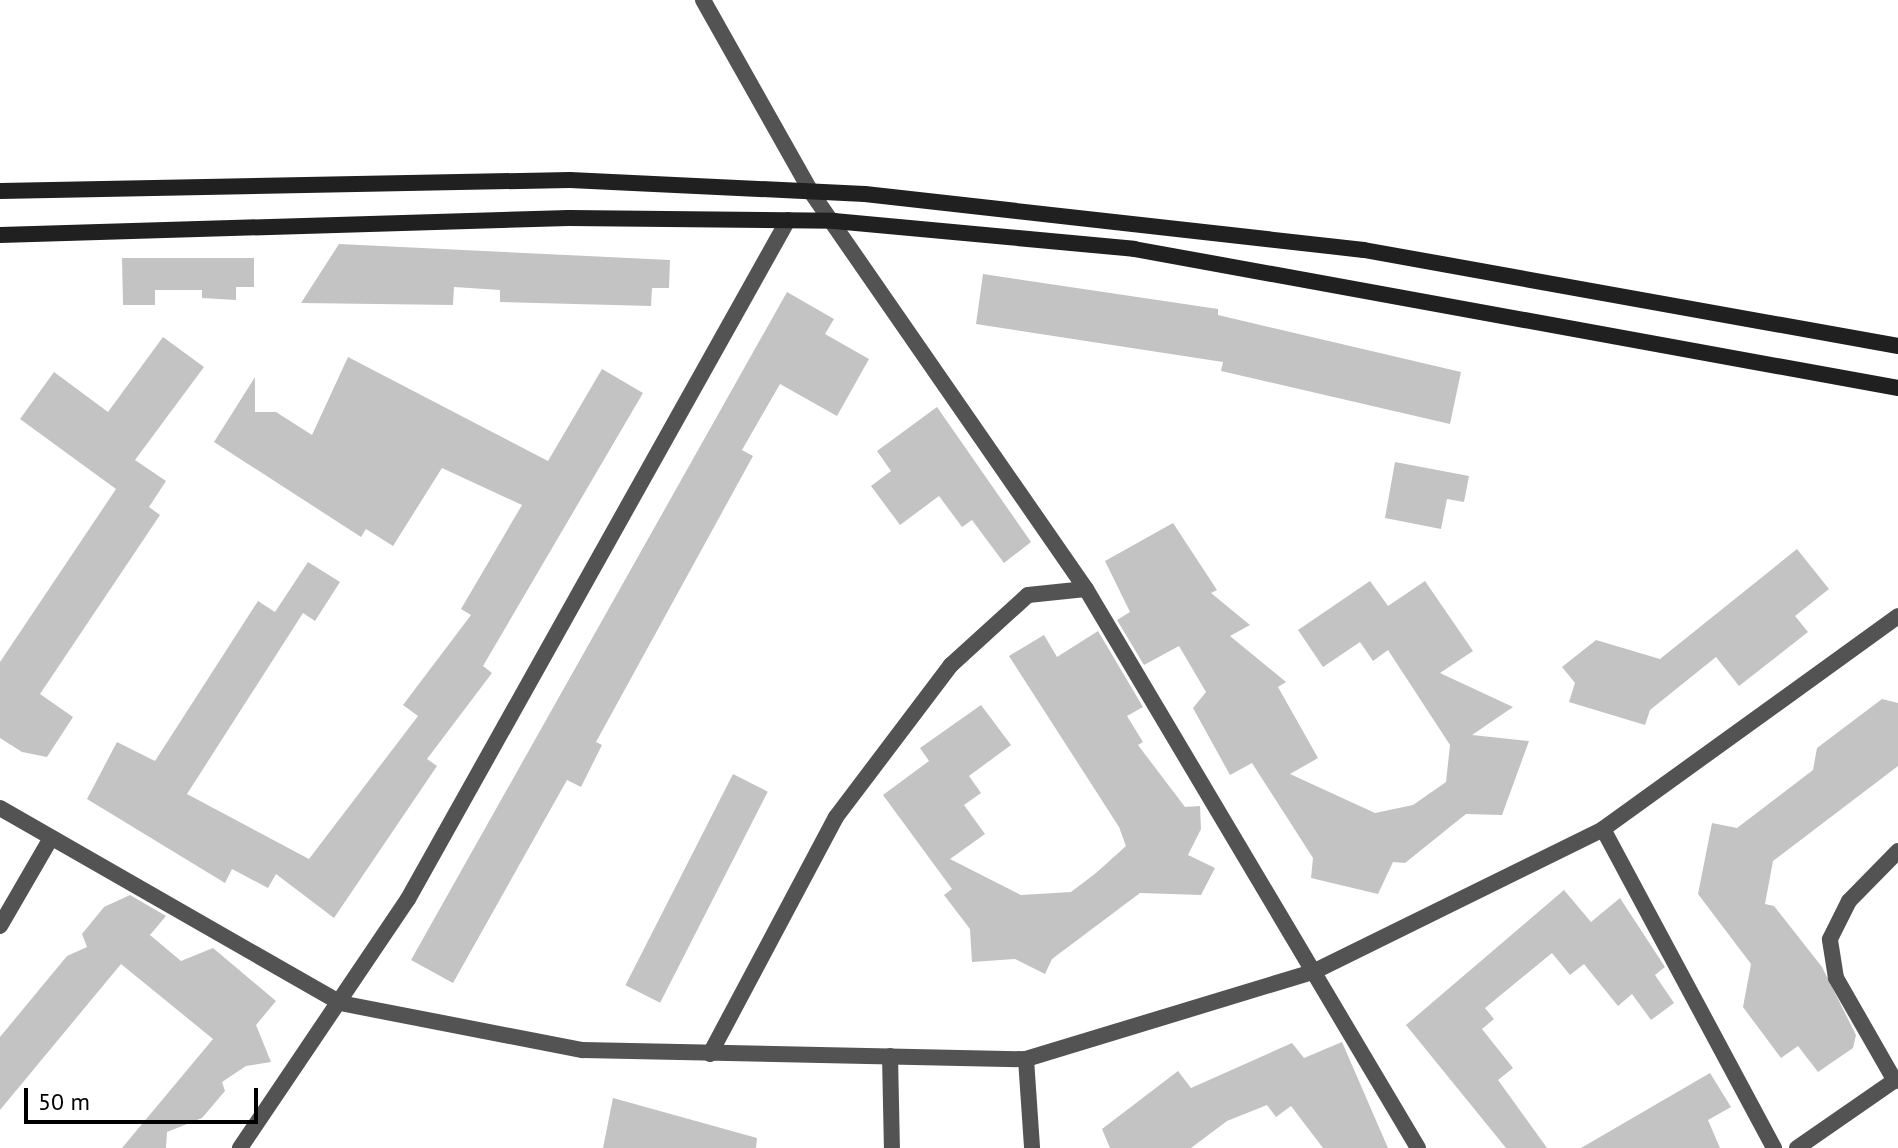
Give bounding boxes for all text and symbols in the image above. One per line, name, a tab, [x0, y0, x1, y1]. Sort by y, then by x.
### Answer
scale bar	[28, 1072, 262, 1122]
text: 50 m	[38, 1086, 90, 1117]

